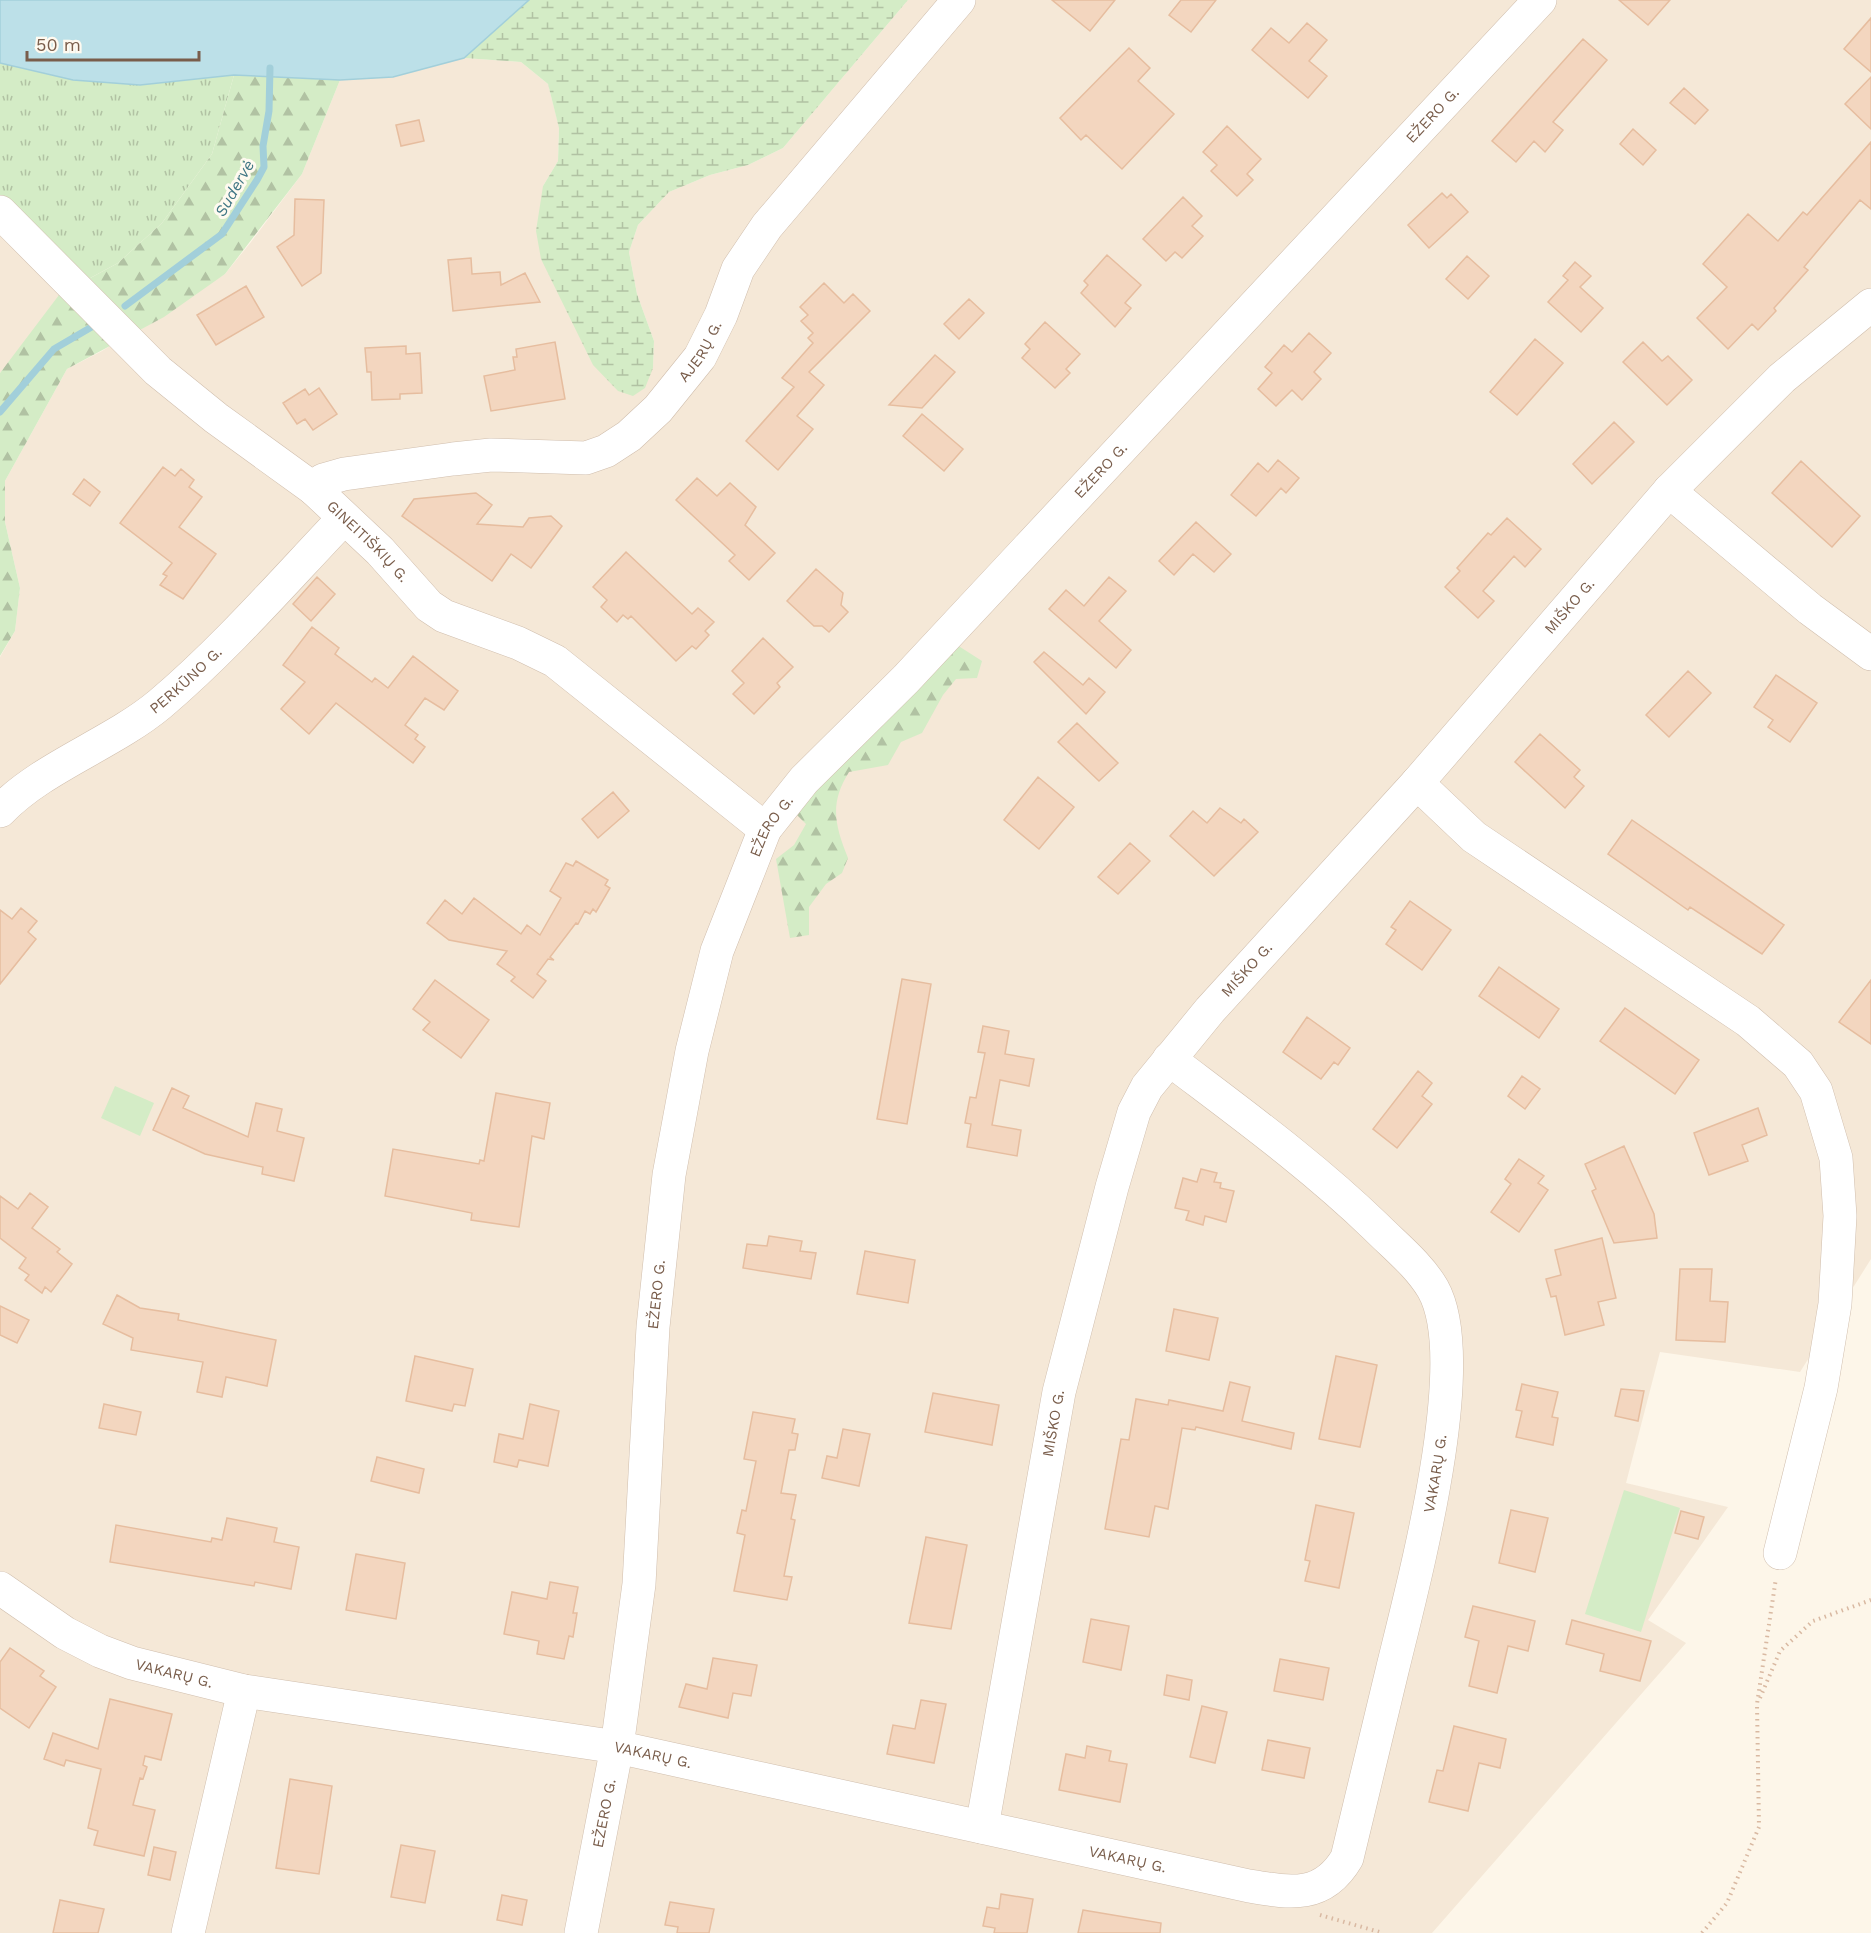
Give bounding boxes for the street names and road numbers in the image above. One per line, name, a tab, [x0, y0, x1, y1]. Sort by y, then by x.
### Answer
street label: EŽERO G.	[1402, 84, 1463, 147]
street label: AJERŲ G.	[675, 318, 726, 385]
street label: EŽERO G.	[1070, 439, 1131, 502]
street label: GINEITIŠKIŲ G.	[323, 497, 413, 586]
street label: MIŠKO G.	[1541, 575, 1598, 638]
street label: PERKŪNO G.	[146, 643, 226, 718]
street label: EŽERO G.	[746, 792, 797, 860]
street label: MIŠKO G.	[1217, 939, 1276, 1001]
street label: EŽERO G.	[644, 1259, 669, 1330]
street label: MIŠKO G.	[1039, 1388, 1068, 1458]
street label: VAKARŲ G.	[1420, 1433, 1451, 1514]
street label: VAKARŲ G.	[134, 1655, 215, 1692]
street label: VAKARŲ G.	[612, 1738, 693, 1772]
street label: EŽERO G.	[589, 1777, 620, 1849]
street label: VAKARŲ G.	[1087, 1842, 1168, 1877]

